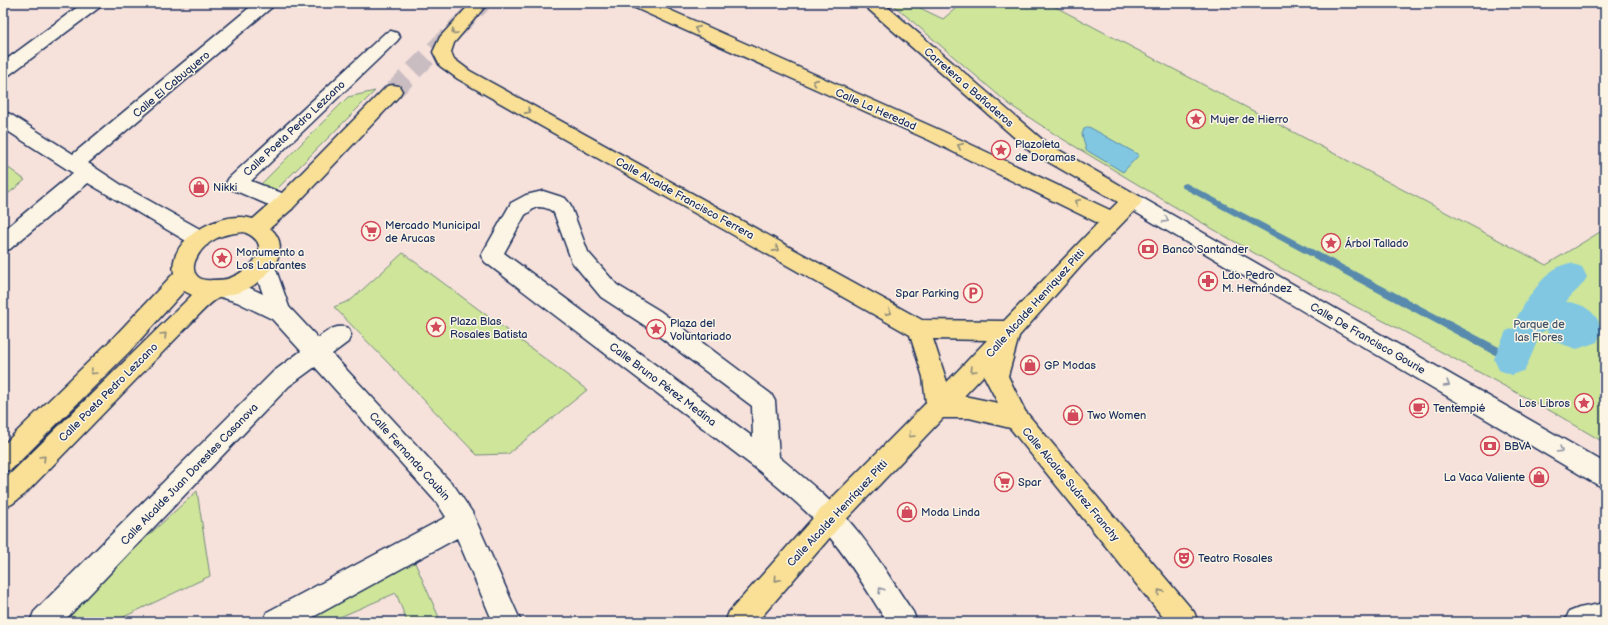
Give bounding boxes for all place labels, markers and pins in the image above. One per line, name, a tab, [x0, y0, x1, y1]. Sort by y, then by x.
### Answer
place icon: Mujer de Hierro	[1185, 108, 1207, 130]
place label: Mujer de Hierro	[1210, 113, 1289, 126]
place label: Plazoleta de Doramas	[1015, 138, 1076, 164]
place icon: Plazoleta de Doramas	[990, 139, 1012, 161]
shop icon: Nikki	[188, 176, 210, 198]
place label: Nikki	[213, 181, 237, 194]
place label: Mercado Municipal de Arucas	[385, 219, 480, 245]
supermarket icon: Mercado Municipal de Arucas	[360, 220, 382, 242]
place icon: Árbol Tallado	[1320, 232, 1342, 254]
place label: Árbol Tallado	[1345, 236, 1409, 250]
bank icon: Banco Santander	[1137, 238, 1159, 260]
place label: Banco Santander	[1162, 243, 1249, 256]
place label: Monumento a Los Labrantes	[236, 246, 307, 272]
place icon: Monumento a Los Labrantes	[211, 247, 233, 269]
place label: Ldo. Pedro M. Hernández	[1222, 269, 1293, 295]
pharmacy icon: Ldo. Pedro M. Hernández	[1197, 270, 1219, 292]
parking icon: Spar Parking	[962, 282, 984, 304]
place label: Spar Parking	[896, 287, 959, 300]
place label: Plaza Blas Rosales Batista	[450, 315, 527, 341]
place icon: Plaza Blas Rosales Batista	[425, 316, 447, 338]
place label: Plaza del Voluntariado	[670, 317, 732, 343]
place icon: Plaza del Voluntariado	[645, 318, 667, 340]
shop icon: GP Modas	[1019, 354, 1041, 376]
place label: GP Modas	[1044, 359, 1096, 372]
place icon: Los Libros	[1573, 392, 1595, 414]
cafe icon: Tentempié	[1408, 397, 1430, 419]
place label: Los Libros	[1519, 397, 1571, 410]
place label: Tentempié	[1433, 402, 1486, 415]
shop icon: Two Women	[1062, 404, 1084, 426]
place label: Two Women	[1087, 409, 1146, 422]
bank icon: BBVA	[1479, 435, 1501, 457]
place label: BBVA	[1504, 440, 1532, 453]
shop icon: La Vaca Valiente	[1528, 466, 1550, 488]
supermarket icon: Spar	[993, 471, 1015, 493]
place label: La Vaca Valiente	[1444, 471, 1525, 484]
place label: Spar	[1018, 476, 1042, 489]
shop icon: Moda Linda	[896, 501, 918, 523]
place label: Moda Linda	[921, 506, 980, 519]
theatre icon: Teatro Rosales	[1173, 547, 1195, 569]
place label: Teatro Rosales	[1198, 552, 1273, 565]

